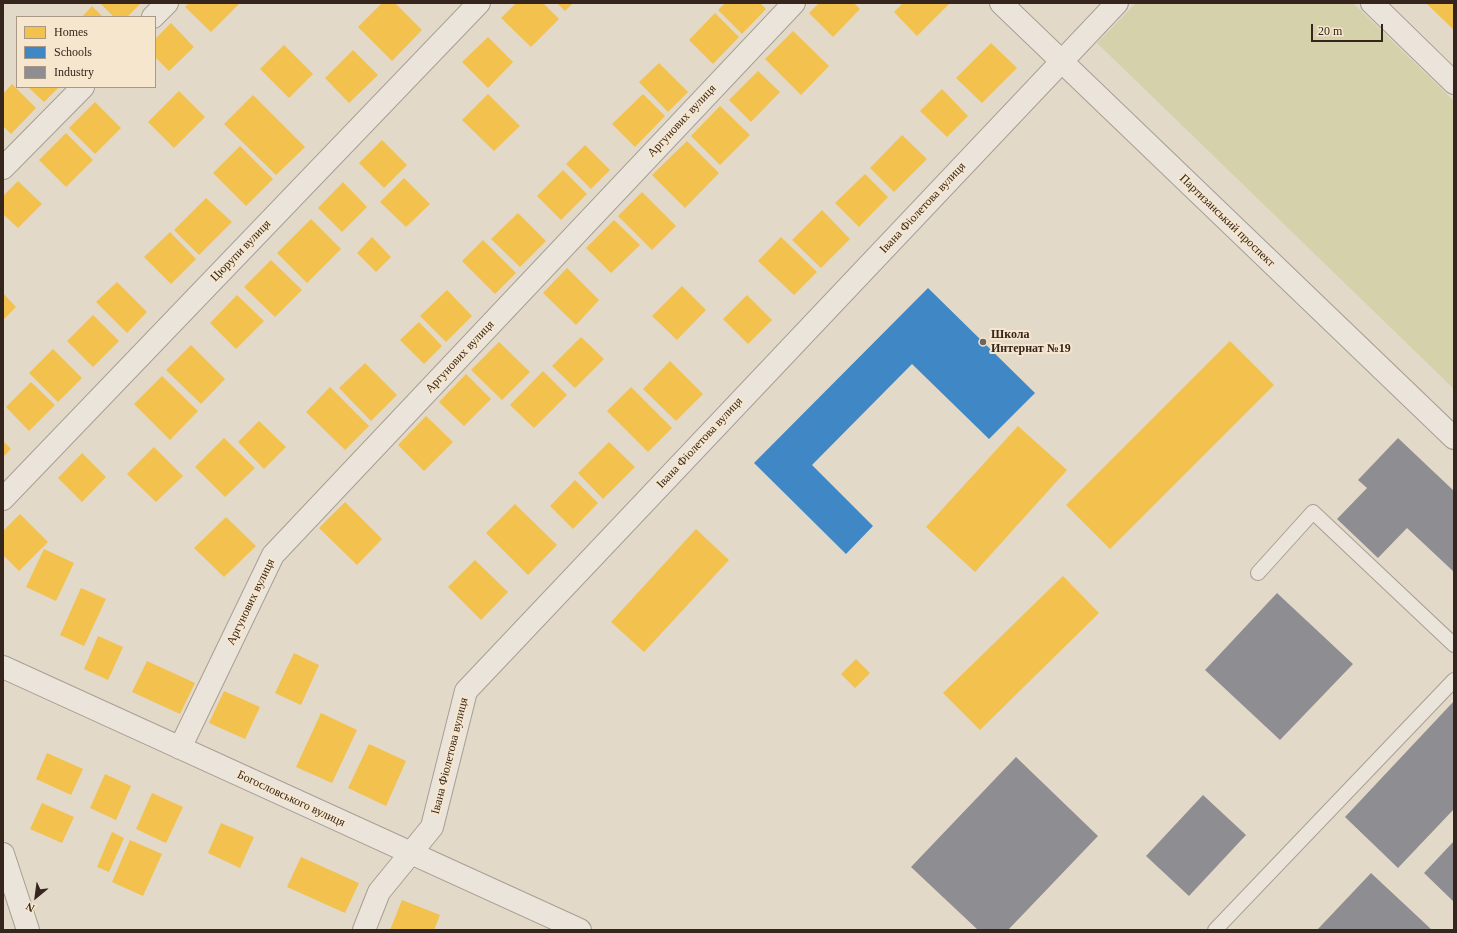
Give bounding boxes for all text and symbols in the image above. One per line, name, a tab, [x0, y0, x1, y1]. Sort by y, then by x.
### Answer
legend	[16, 16, 156, 88]
scale bar	[1313, 16, 1385, 42]
text: 20 m	[1318, 24, 1342, 38]
text: Homes	[54, 25, 88, 39]
text: Schools	[54, 45, 92, 59]
text: Industry	[54, 65, 94, 79]
street label: Аргунових вулиця	[645, 82, 719, 160]
street label: Івана Фіолетова вулиця	[877, 159, 969, 257]
street label: Партизанський проспект	[1176, 172, 1278, 270]
street label: Цюрупи вулиця	[208, 217, 274, 285]
street label: Аргунових вулиця	[423, 318, 497, 396]
place label: Школа Интернат №19	[991, 328, 1071, 356]
marker: Школа Интернат №19	[978, 337, 988, 347]
street label: Івана Фіолетова вулиця	[654, 394, 746, 492]
street label: Аргунових вулиця	[224, 557, 278, 647]
street label: Івана Фіолетова вулиця	[429, 696, 471, 816]
street label: Богословського вулиця	[235, 768, 347, 830]
north arrow	[16, 877, 56, 917]
text: N	[24, 900, 37, 915]

